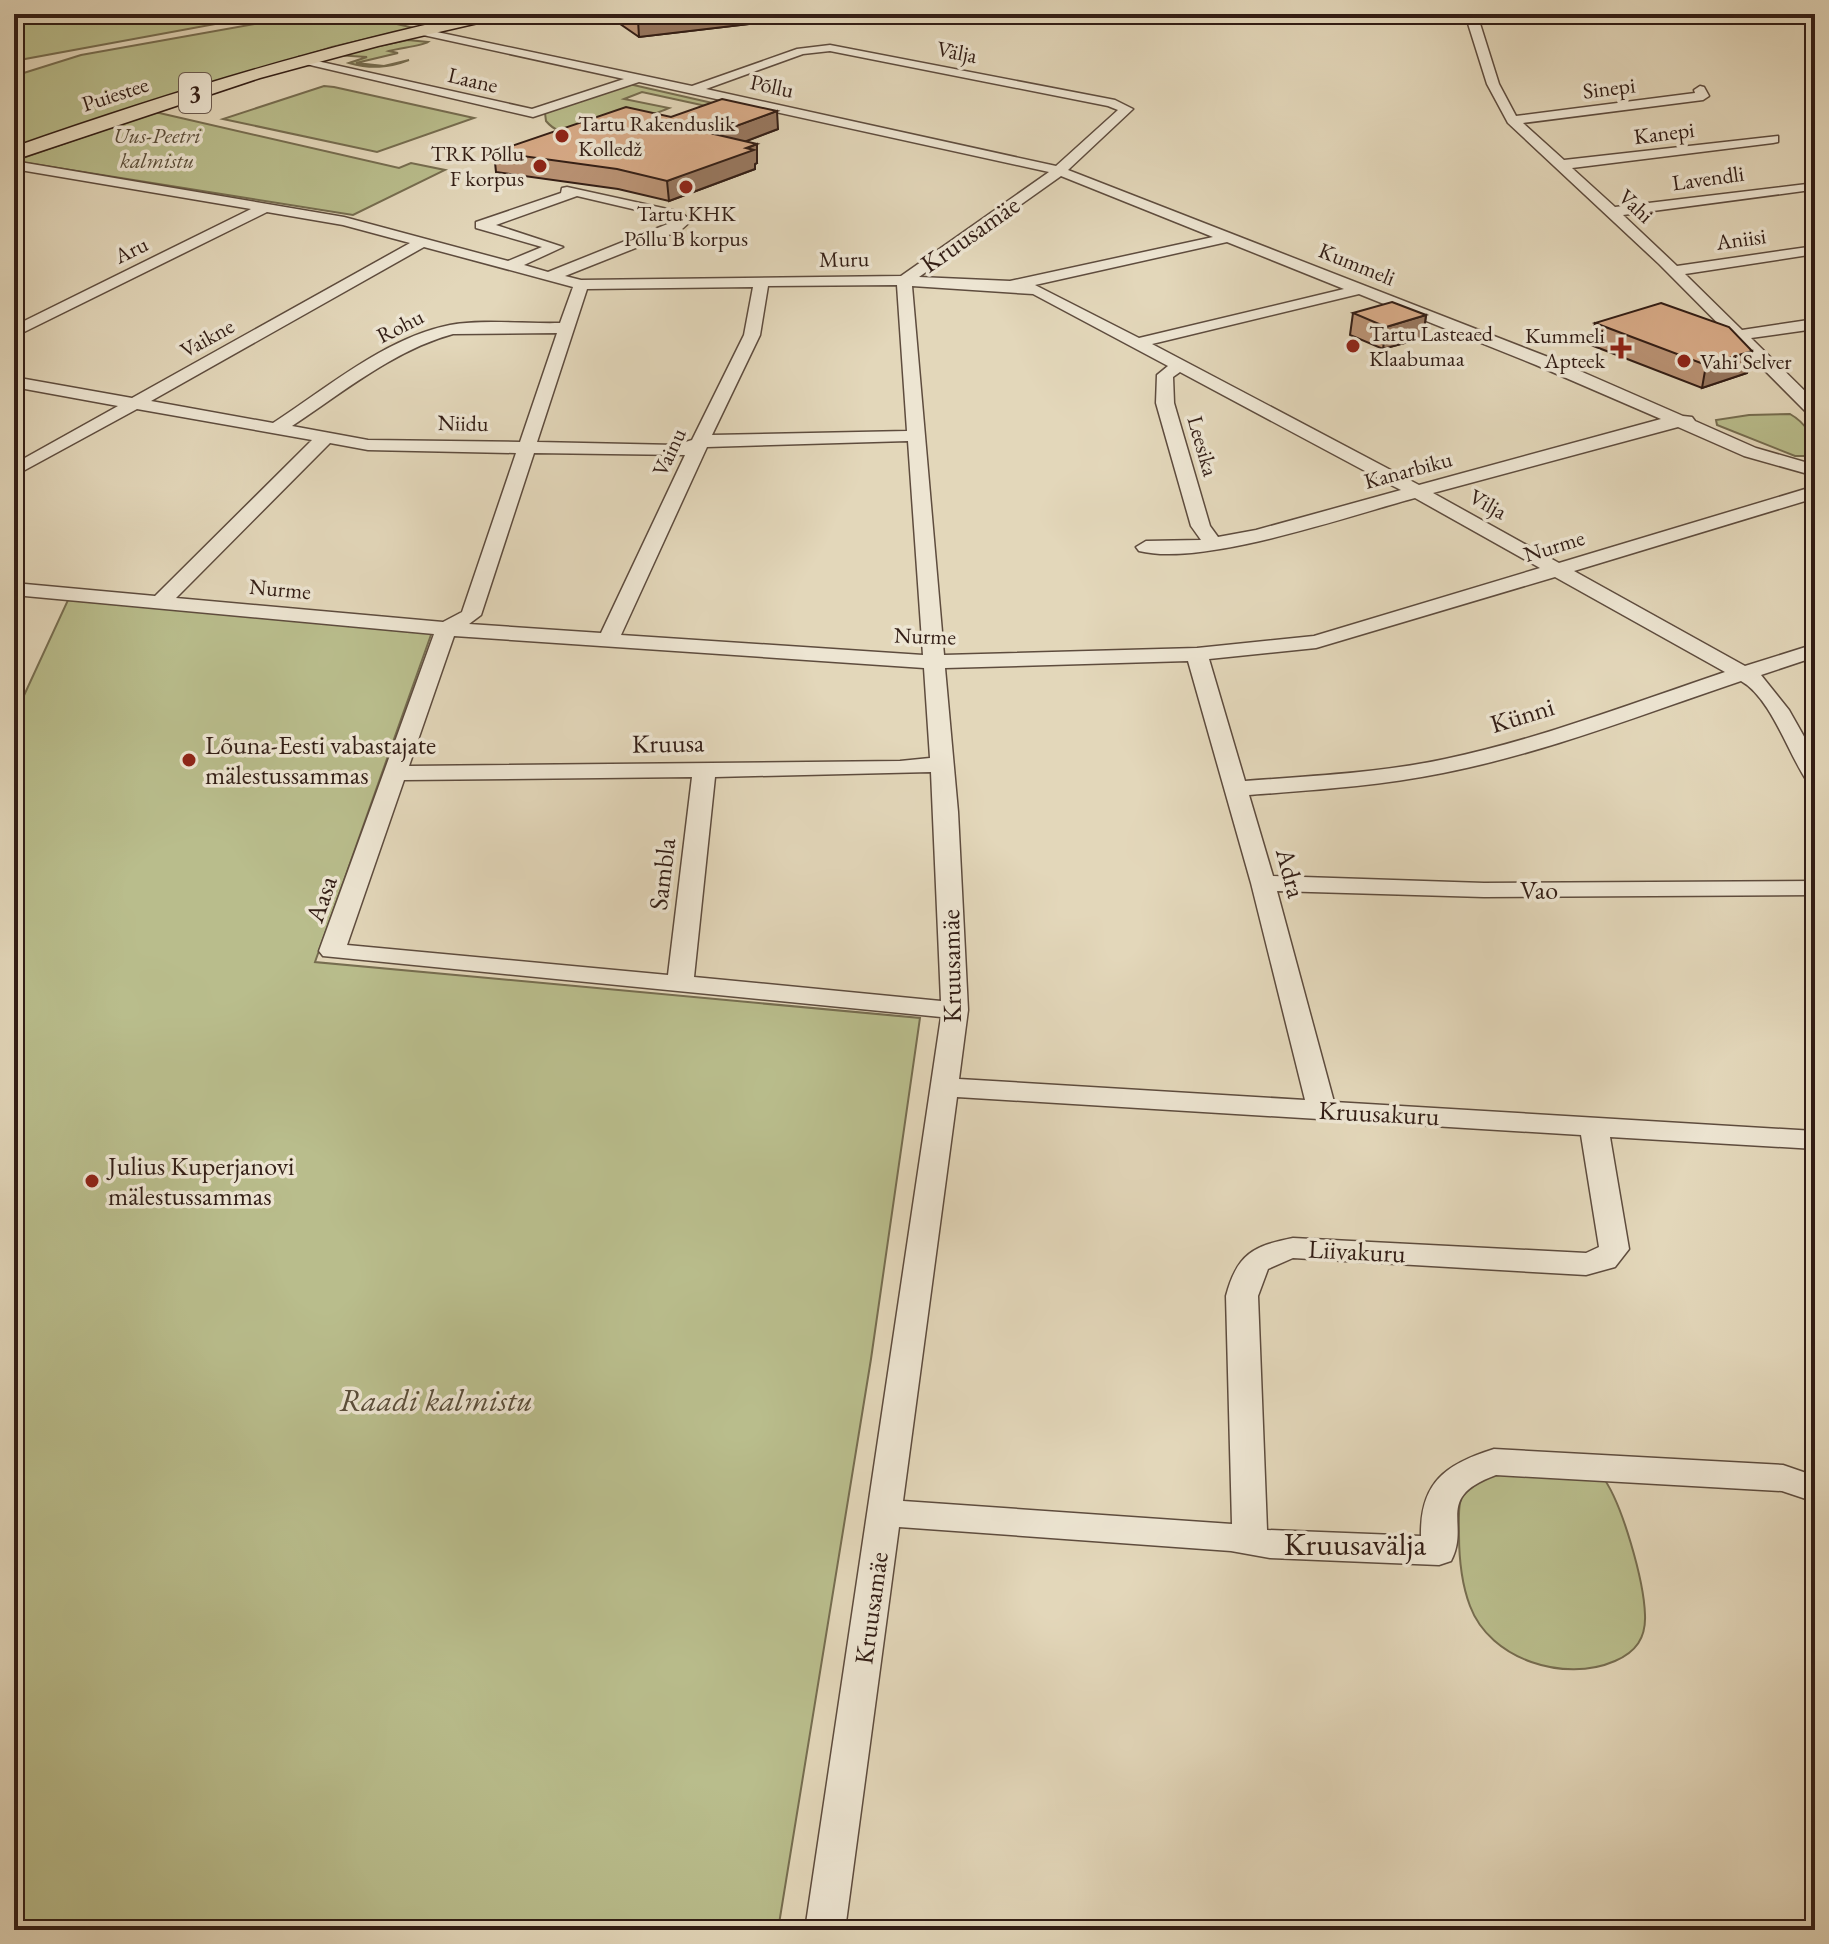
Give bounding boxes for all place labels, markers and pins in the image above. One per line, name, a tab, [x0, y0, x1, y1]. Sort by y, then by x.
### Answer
place label: Tartu Rakenduslik Kolledž	[578, 109, 736, 163]
marker: Tartu Rakenduslik Kolledž	[553, 127, 571, 145]
place label: TRK Põllu F korpus	[430, 139, 524, 193]
marker: TRK Põllu F korpus	[531, 157, 549, 175]
marker: Tartu KHK Põllu B korpus	[677, 178, 695, 196]
place label: Tartu KHK Põllu B korpus	[624, 199, 748, 253]
place label: Tartu Lasteaed Klaabumaa	[1369, 319, 1494, 373]
place label: Kummeli Apteek	[1525, 321, 1606, 375]
marker: Tartu Lasteaed Klaabumaa	[1344, 337, 1362, 355]
marker: Kummeli Apteek	[1612, 339, 1630, 357]
place label: Vahi Selver	[1700, 347, 1792, 376]
marker: Vahi Selver	[1675, 352, 1693, 370]
place label: Lõuna-Eesti vabastajate mälestussammas	[205, 728, 436, 792]
marker: Lõuna-Eesti vabastajate mälestussammas	[180, 751, 198, 769]
place label: Julius Kuperjanovi mälestussammas	[106, 1149, 294, 1213]
marker: Julius Kuperjanovi mälestussammas	[83, 1172, 101, 1190]

